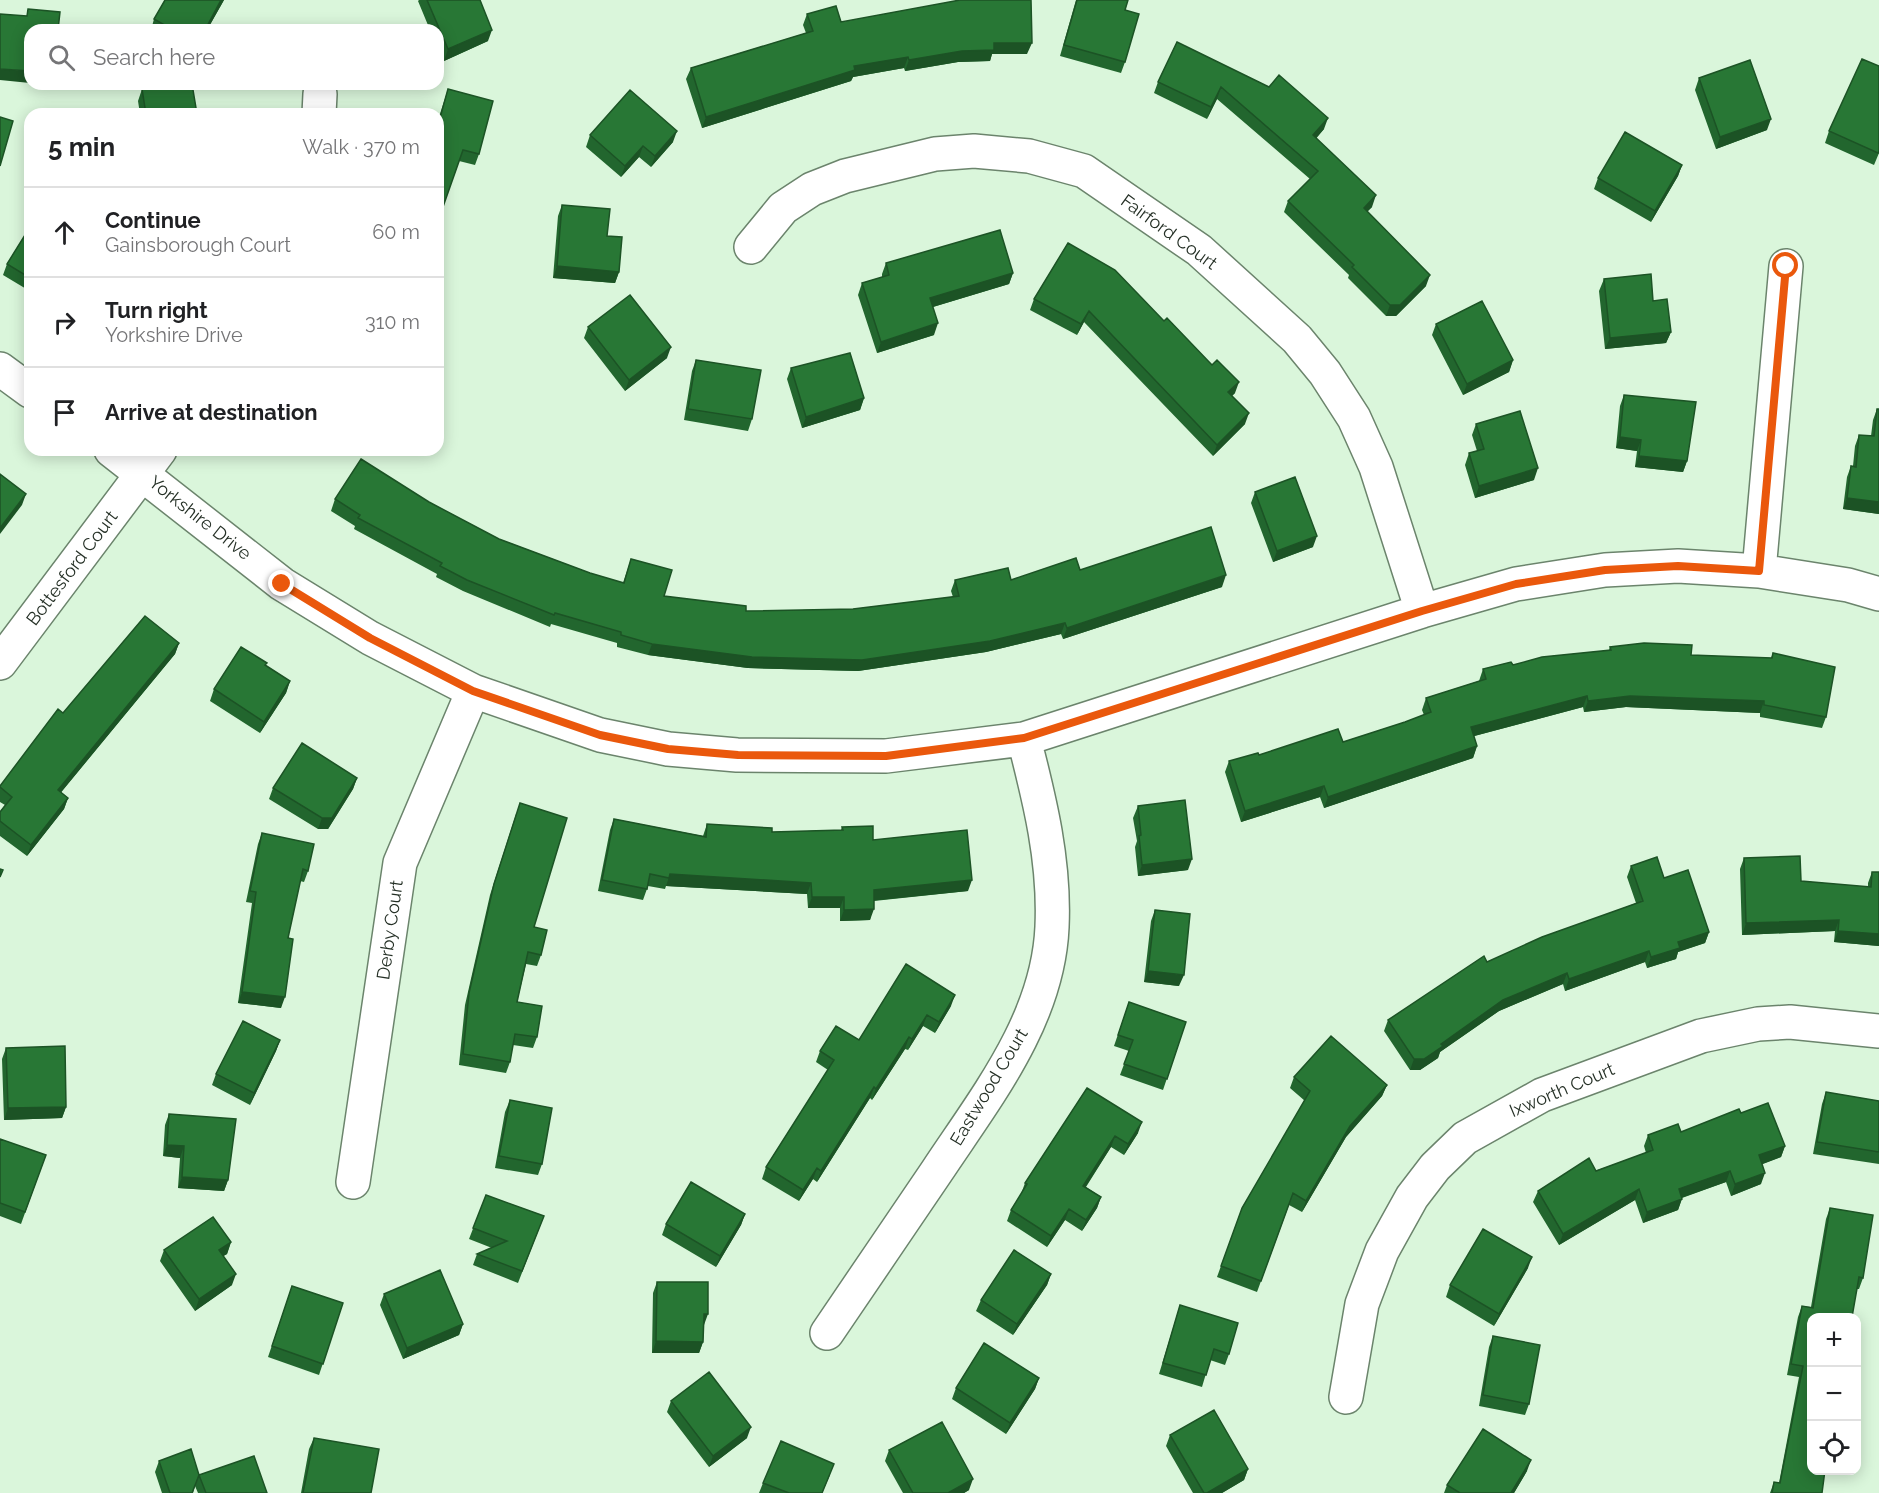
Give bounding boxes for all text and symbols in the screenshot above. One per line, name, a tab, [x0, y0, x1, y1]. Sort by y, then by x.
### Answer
search box	[24, 24, 444, 90]
icon: search	[45, 41, 78, 74]
text: Search here	[93, 44, 215, 70]
text: 5 min	[48, 132, 115, 162]
text: Walk · 370 m	[302, 135, 420, 159]
street label: Fairford Court	[1117, 190, 1221, 274]
text: Continue	[105, 207, 201, 233]
icon: ahead	[48, 216, 81, 249]
text: 60 m	[372, 220, 420, 244]
text: Gainsborough Court	[105, 233, 291, 257]
route start	[1772, 252, 1798, 278]
text: Turn right	[105, 297, 208, 323]
icon: right	[48, 306, 81, 339]
text: 310 m	[365, 310, 420, 334]
text: Yorkshire Drive	[105, 323, 243, 347]
icon: arrive	[48, 396, 81, 429]
text: Arrive at destination	[105, 399, 318, 425]
street label: Yorkshire Drive	[145, 471, 256, 564]
street label: Bottesford Court	[22, 506, 122, 629]
route end	[268, 570, 294, 596]
street label: Derby Court	[372, 879, 407, 981]
street label: Eastwood Court	[945, 1024, 1032, 1149]
street label: Ixworth Court	[1506, 1058, 1617, 1121]
map controls	[1807, 1313, 1861, 1475]
button: +	[1807, 1313, 1861, 1367]
button: −	[1807, 1367, 1861, 1421]
button: locate	[1807, 1421, 1861, 1475]

